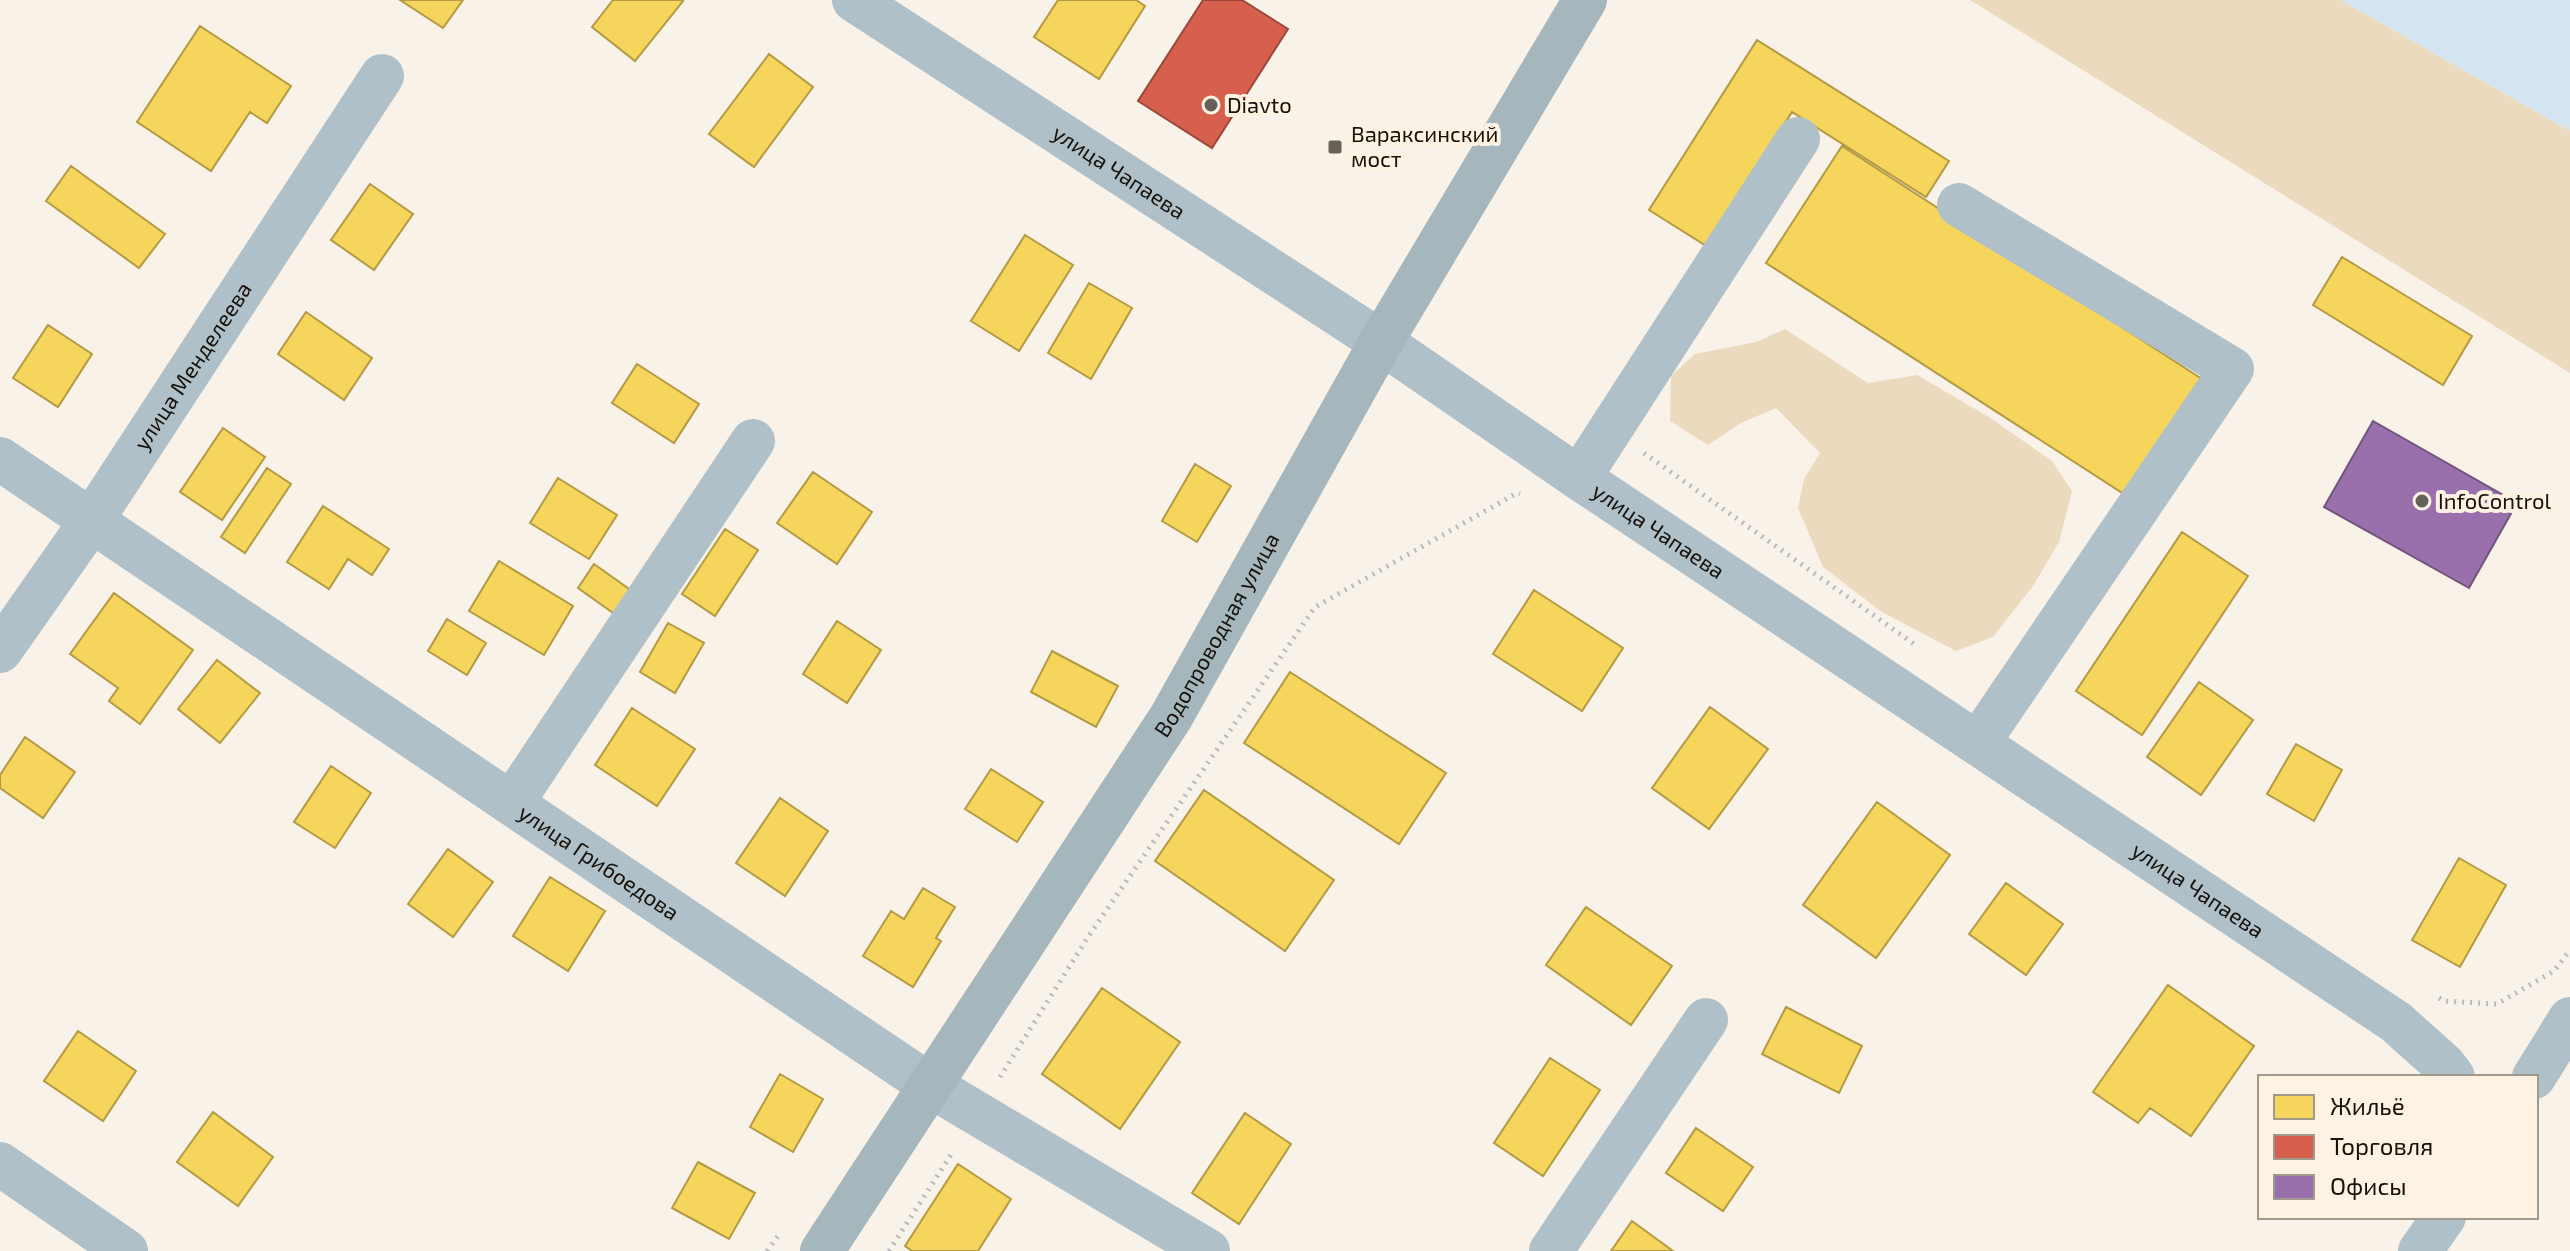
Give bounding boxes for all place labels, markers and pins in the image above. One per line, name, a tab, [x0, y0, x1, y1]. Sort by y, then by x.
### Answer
place label: Diavto	[1227, 91, 1292, 117]
marker: Diavto	[1202, 96, 1220, 114]
place label: Вараксинский мост	[1351, 120, 1498, 171]
marker: Вараксинский мост	[1326, 138, 1344, 156]
place label: InfoControl	[2438, 487, 2551, 513]
marker: InfoControl	[2413, 492, 2431, 510]

